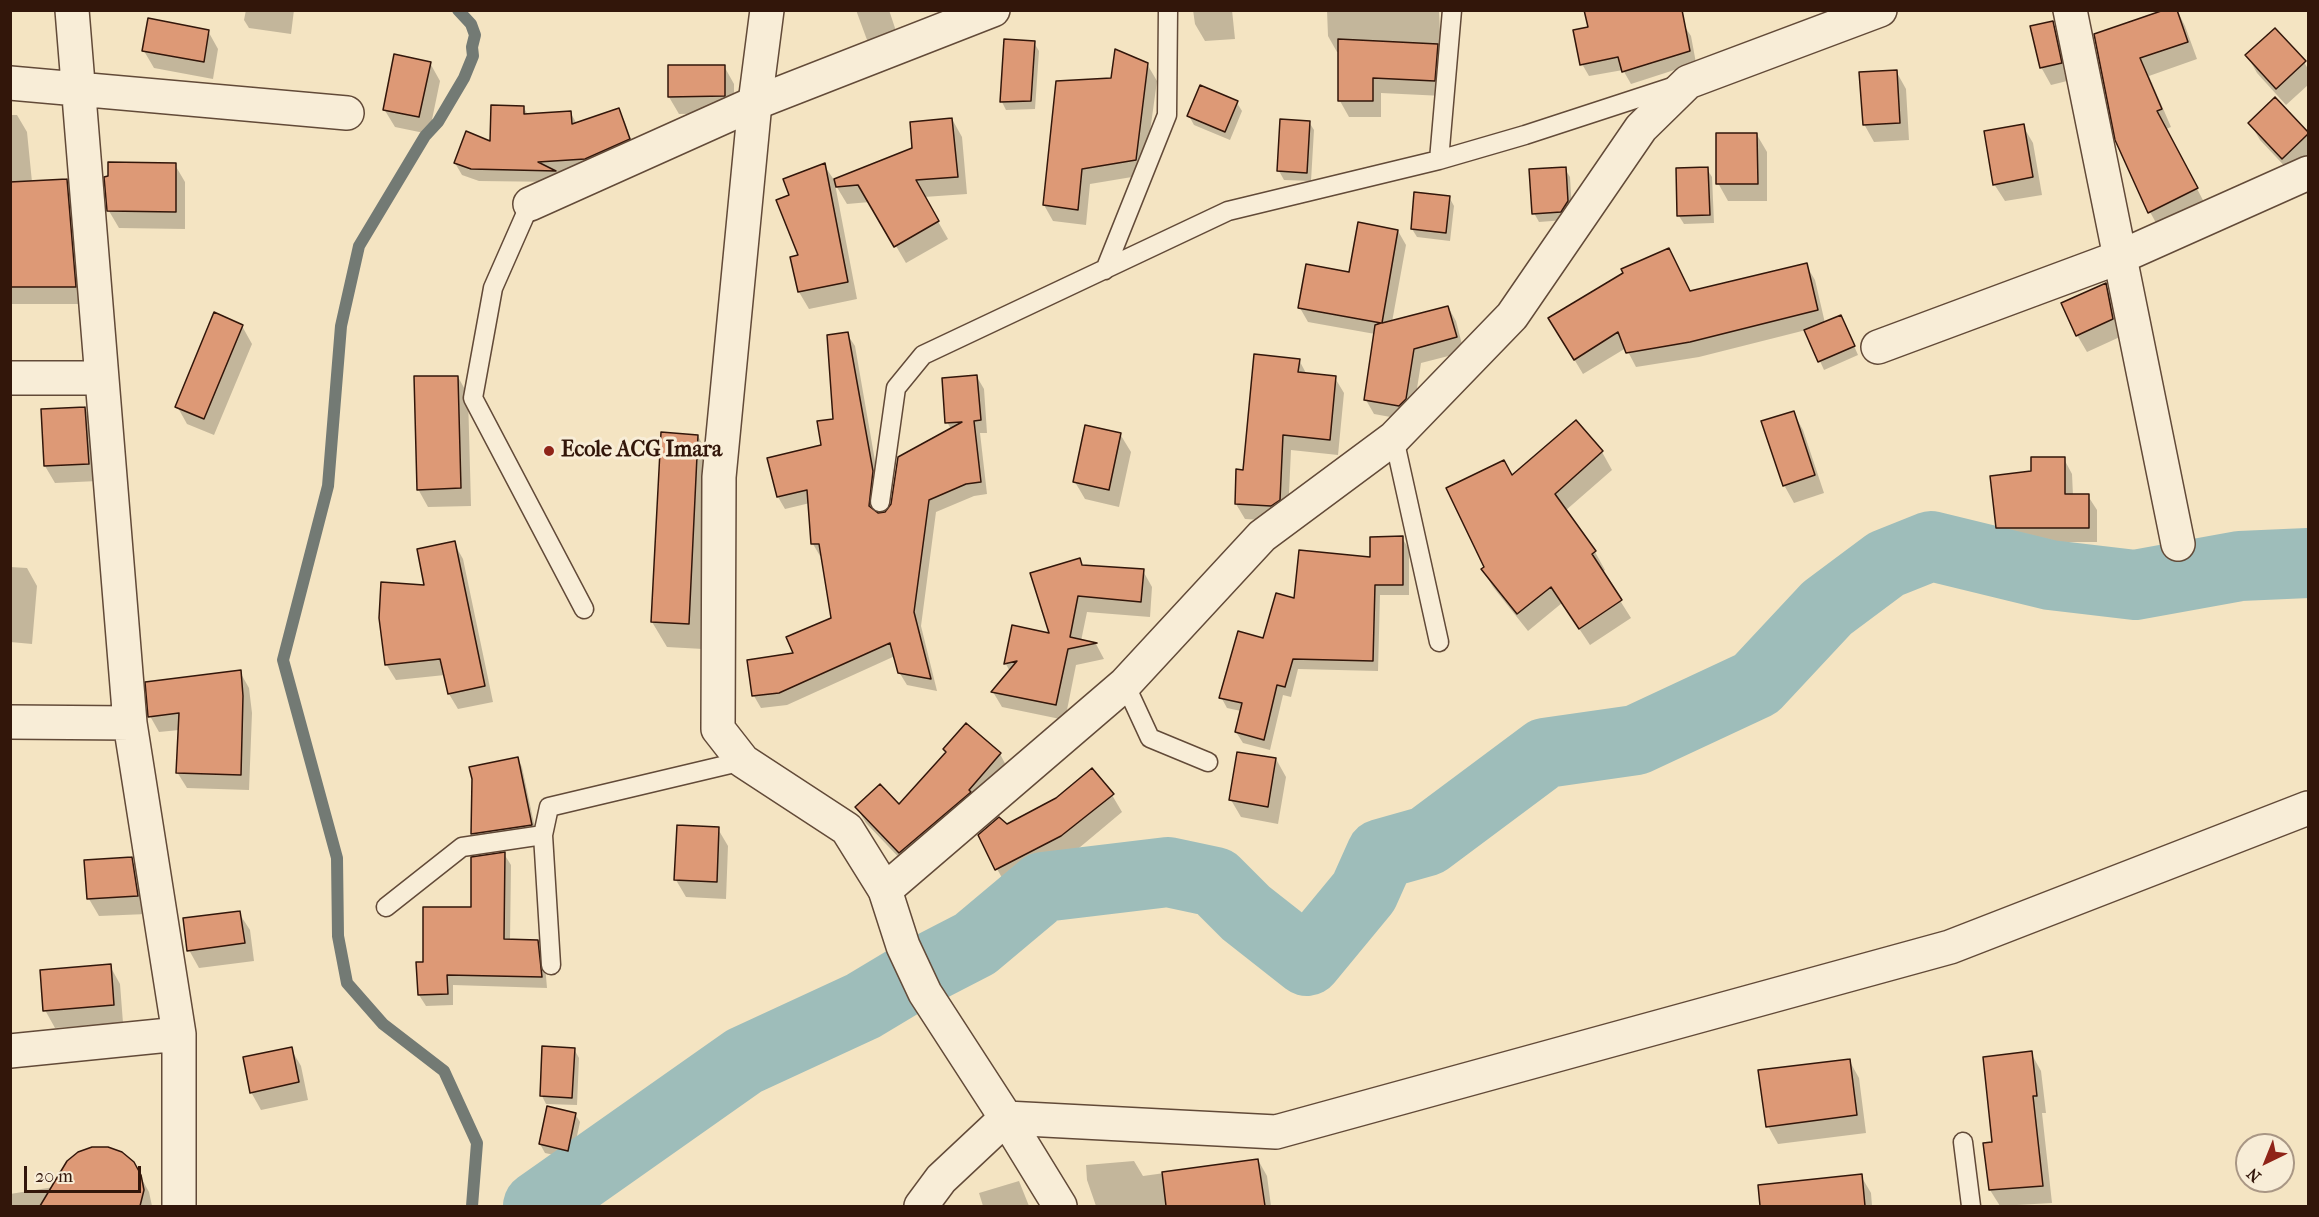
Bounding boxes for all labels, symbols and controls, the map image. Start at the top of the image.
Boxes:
place label: Ecole ACG Imara [561,438,722,464]
marker: Ecole ACG Imara [542,444,556,458]
north arrow [2235,1133,2295,1193]
scale bar [27,1154,144,1192]
text: N [2243,1164,2265,1186]
text: 20 m [35,1166,73,1187]

